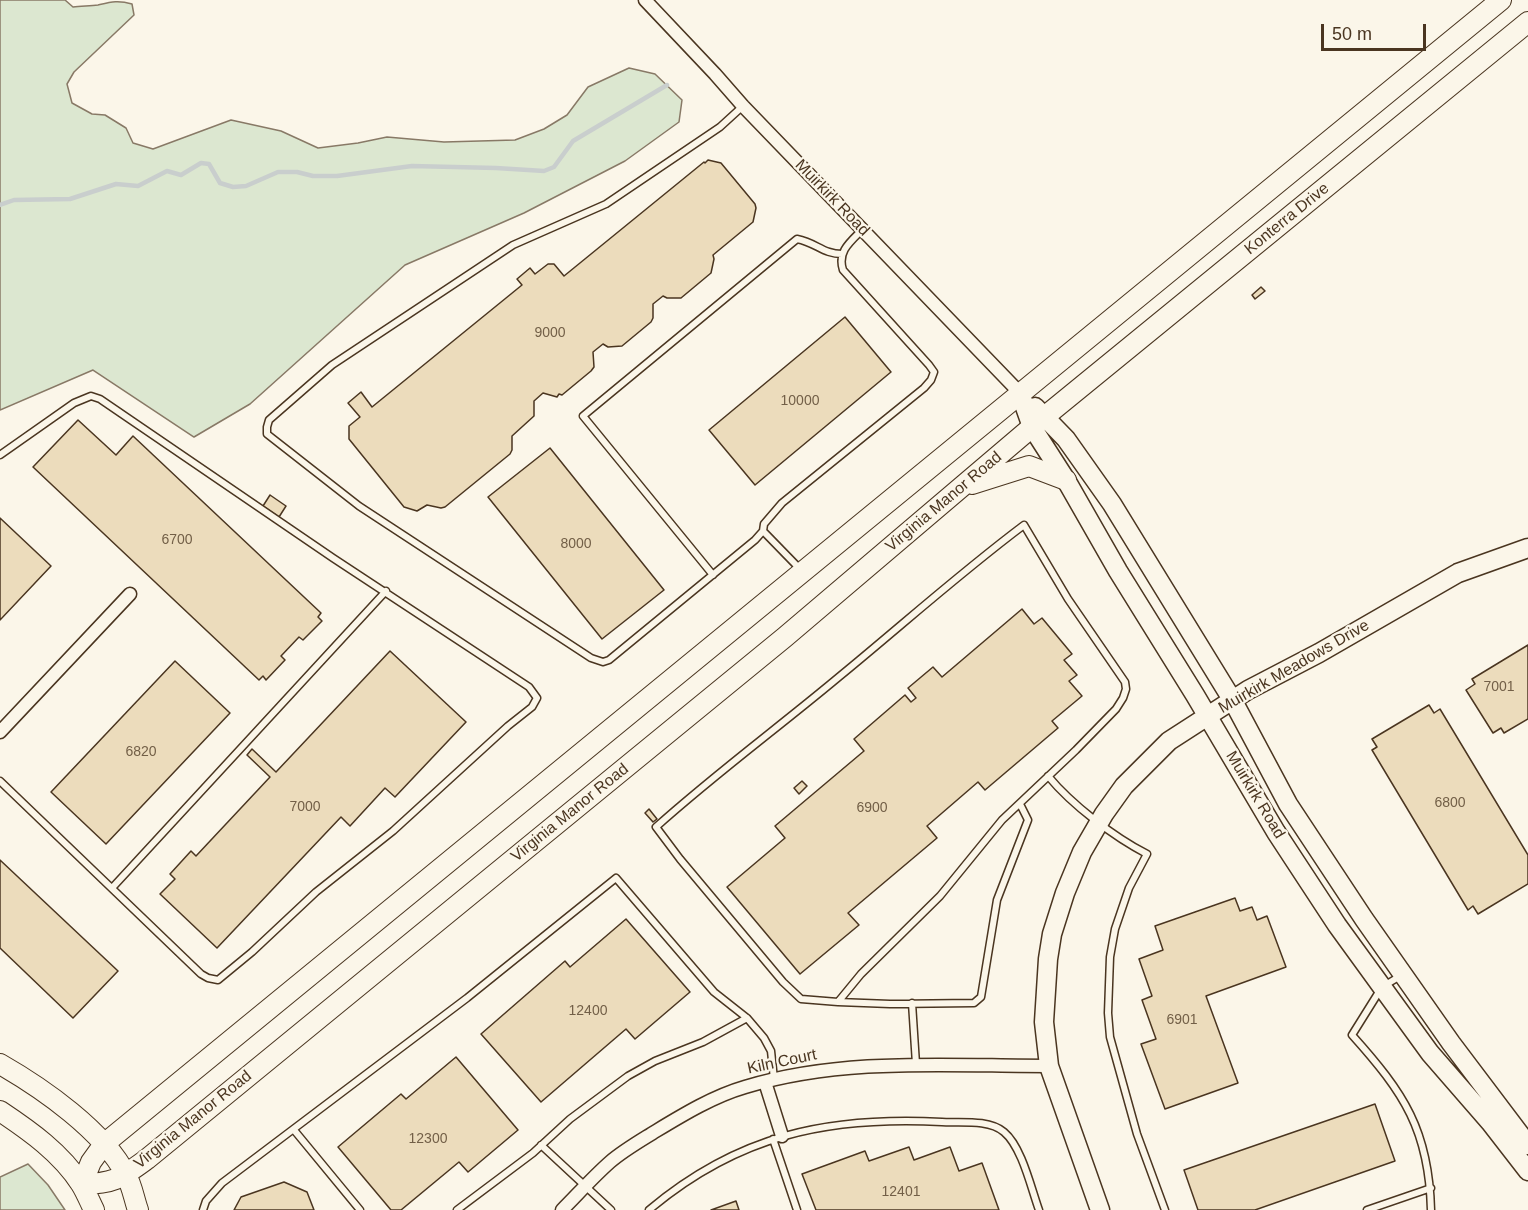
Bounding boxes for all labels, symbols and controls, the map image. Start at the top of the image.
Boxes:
scale bar [1324,12,1429,50]
text: 50 m [1332,24,1372,44]
street label: Muirkirk Road [791,156,873,240]
street label: Konterra Drive [1241,179,1333,259]
house number: 9000 [534,325,566,341]
house number: 10000 [781,393,819,409]
street label: Virginia Manor Road [882,448,1006,556]
house number: 6700 [161,532,193,548]
house number: 8000 [560,536,592,552]
street label: Muirkirk Meadows Drive [1215,616,1373,718]
house number: 7001 [1483,679,1515,695]
house number: 6820 [125,744,157,760]
street label: Muirkirk Road [1221,748,1289,842]
street label: Virginia Manor Road [507,760,633,866]
house number: 6800 [1434,795,1466,811]
house number: 7000 [289,799,321,815]
house number: 6900 [856,800,888,816]
house number: 12400 [569,1003,607,1019]
house number: 6901 [1166,1012,1198,1028]
street label: Kiln Court [746,1045,818,1079]
street label: Virginia Manor Road [130,1067,256,1173]
house number: 12300 [409,1131,447,1147]
house number: 12401 [882,1184,920,1200]

